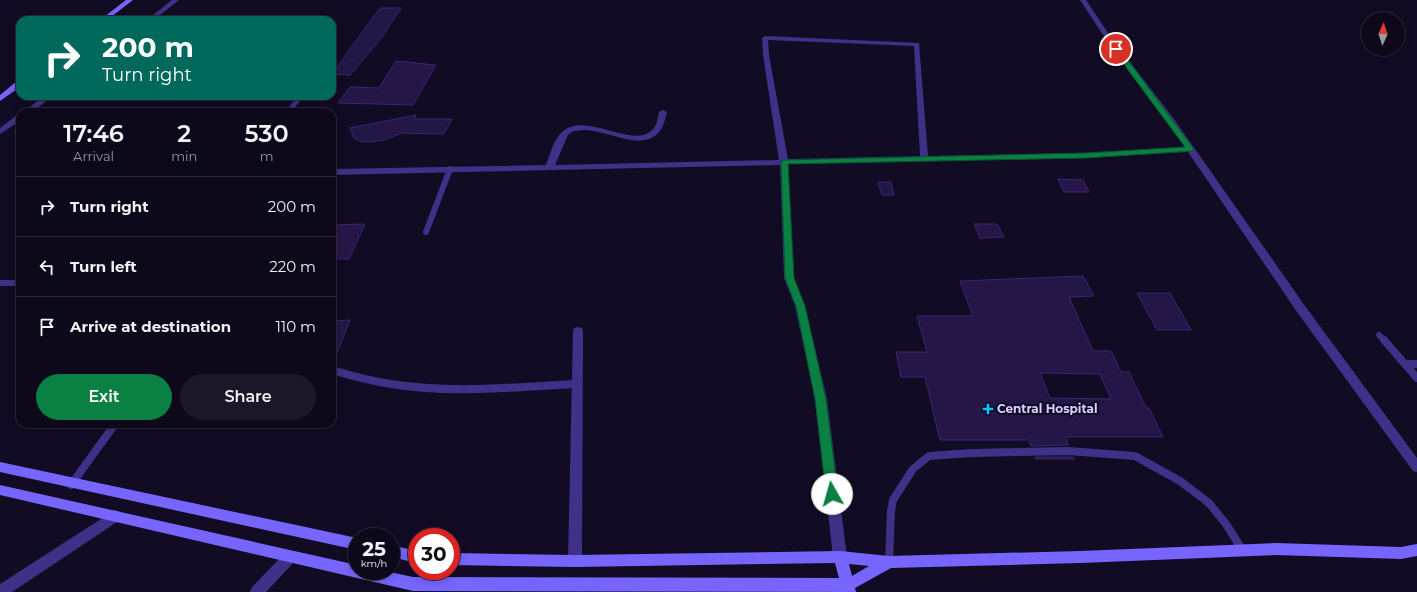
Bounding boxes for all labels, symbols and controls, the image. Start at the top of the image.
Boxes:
north arrow [1361,12,1405,56]
map controls [1361,12,1405,56]
text: 200 m [102,30,194,64]
icon: right [36,32,88,84]
pin [1099,32,1133,66]
icon: arrive [1105,38,1127,60]
text: Turn right [102,64,192,86]
text: 17:46 [63,119,124,148]
text: 2 [177,119,191,148]
text: 530 [245,119,289,148]
text: Arrival [73,148,114,164]
text: min [171,148,197,164]
text: m [260,148,273,164]
icon: right [36,196,58,218]
text: Turn right [70,197,149,216]
text: 200 m [268,197,316,216]
icon: left [36,256,58,278]
text: Turn left [70,257,137,276]
text: 220 m [269,257,316,276]
icon: arrive [36,316,58,338]
text: Arrive at destination [70,317,231,336]
text: 110 m [275,317,316,336]
button: Exit [36,374,172,420]
button: Share [180,374,316,420]
place label: Central Hospital [997,401,1098,416]
marker: Central Hospital [982,403,994,415]
position arrow [811,473,853,515]
speed limit sign: 30 [408,528,460,580]
text: 25 [362,537,386,561]
text: km/h [361,557,387,570]

